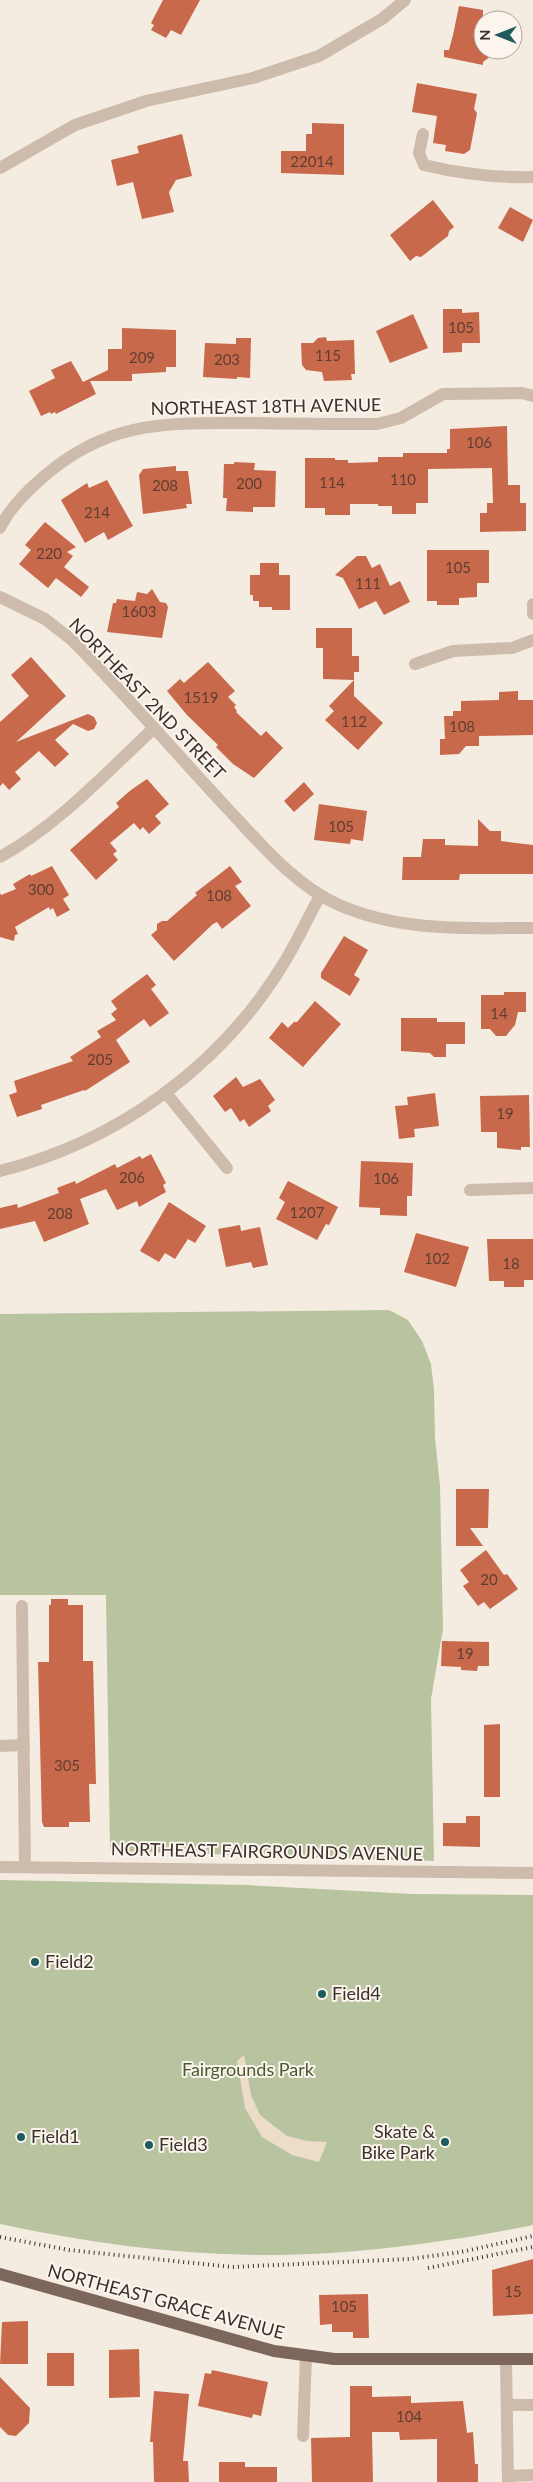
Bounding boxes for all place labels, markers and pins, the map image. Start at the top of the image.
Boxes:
place label: Field2 [45,1950,94,1972]
marker: Field2 [29,1956,41,1968]
place label: Field4 [332,1982,381,2004]
marker: Field4 [316,1988,328,2000]
place label: Skate & Bike Park [361,2120,436,2163]
place label: Field1 [31,2125,80,2147]
marker: Field1 [15,2131,27,2143]
place label: Field3 [159,2133,208,2155]
marker: Skate & Bike Park [439,2136,451,2148]
marker: Field3 [143,2139,155,2151]

